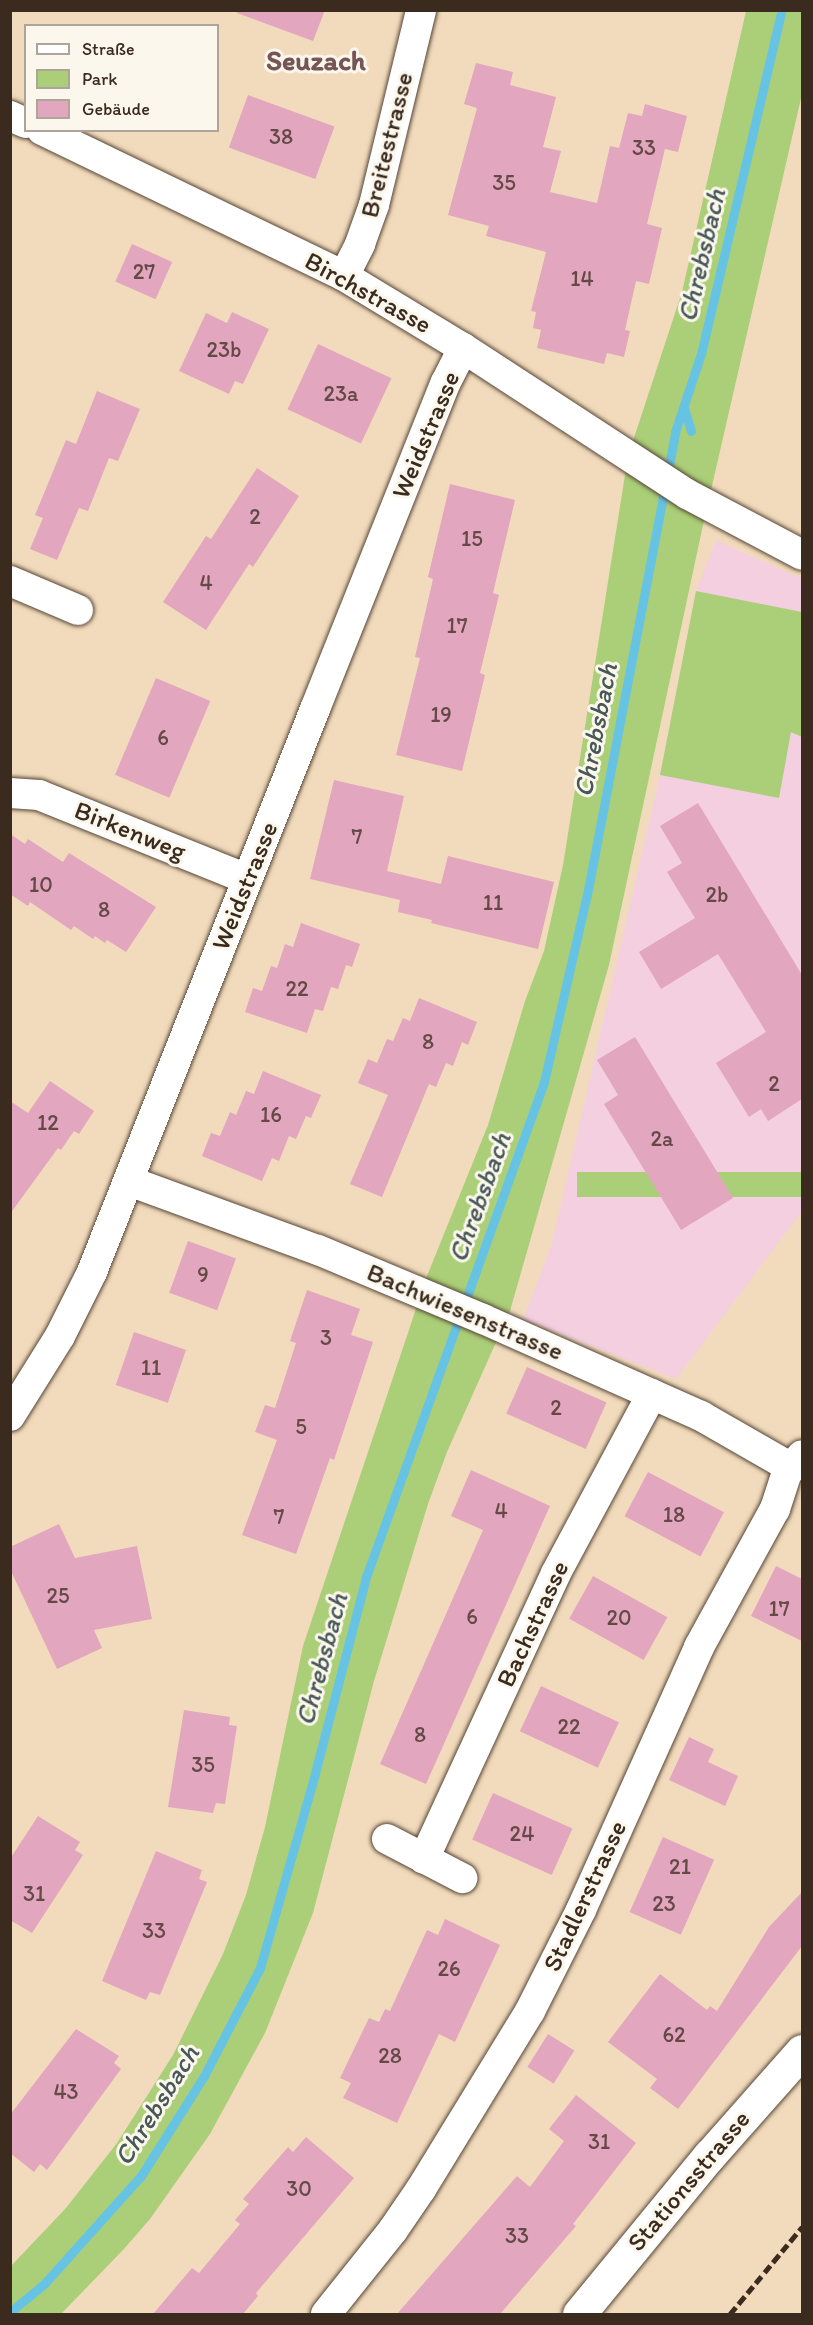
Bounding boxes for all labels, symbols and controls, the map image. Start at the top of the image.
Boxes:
legend [24,24,219,132]
text: Straße [82,38,135,60]
district label: Seuzach [266,43,366,77]
text: Park [82,68,117,90]
street label: Breitestrasse [354,69,420,221]
text: Gebäude [82,98,150,120]
house number: 38 [269,124,293,150]
house number: 33 [632,135,656,161]
house number: 35 [492,170,516,196]
water label: Chrebsbach [670,185,732,325]
street label: Birchstrasse [299,245,437,341]
house number: 27 [133,259,155,285]
house number: 14 [570,266,594,292]
house number: 23b [206,337,242,363]
street label: Weidstrasse [385,366,467,504]
house number: 23a [323,381,359,407]
house number: 2 [249,504,261,530]
house number: 15 [461,526,483,552]
house number: 4 [199,570,213,596]
house number: 17 [446,613,468,639]
water label: Chrebsbach [566,660,624,800]
house number: 19 [430,702,452,728]
house number: 6 [157,725,169,751]
street label: Birkenweg [70,795,190,867]
street label: Weidstrasse [205,817,285,955]
house number: 7 [352,824,362,850]
house number: 10 [29,872,53,898]
house number: 2b [705,882,729,908]
house number: 11 [483,890,503,916]
house number: 8 [98,897,110,923]
house number: 22 [285,976,309,1002]
house number: 8 [422,1029,434,1055]
house number: 2 [768,1071,780,1097]
house number: 16 [260,1102,282,1128]
house number: 12 [37,1110,59,1136]
house number: 2a [650,1126,674,1152]
water label: Chrebsbach [441,1128,517,1266]
street label: Bachwiesenstrasse [362,1257,568,1367]
house number: 9 [197,1262,209,1288]
house number: 3 [320,1325,332,1351]
house number: 11 [141,1355,161,1381]
house number: 2 [550,1395,562,1421]
house number: 5 [295,1414,307,1440]
house number: 4 [494,1498,508,1524]
house number: 18 [663,1502,685,1528]
house number: 7 [274,1504,284,1530]
street label: Bachstrasse [490,1556,576,1692]
house number: 25 [46,1583,70,1609]
water label: Chrebsbach [288,1589,354,1729]
house number: 17 [768,1596,790,1622]
house number: 6 [466,1604,478,1630]
house number: 20 [606,1605,632,1631]
house number: 22 [557,1714,581,1740]
house number: 8 [414,1722,426,1748]
house number: 35 [191,1752,215,1778]
street label: Stadlerstrasse [536,1816,634,1976]
house number: 24 [510,1821,534,1847]
house number: 21 [669,1854,691,1880]
house number: 31 [23,1881,45,1907]
house number: 23 [652,1891,676,1917]
house number: 33 [142,1918,166,1944]
house number: 26 [437,1956,461,1982]
house number: 62 [662,2022,686,2048]
water label: Chrebsbach [106,2039,206,2171]
house number: 28 [378,2043,402,2069]
house number: 43 [53,2079,79,2105]
street label: Stationsstrasse [621,2104,757,2258]
house number: 31 [588,2129,610,2155]
house number: 30 [286,2176,312,2202]
house number: 33 [505,2223,529,2249]

